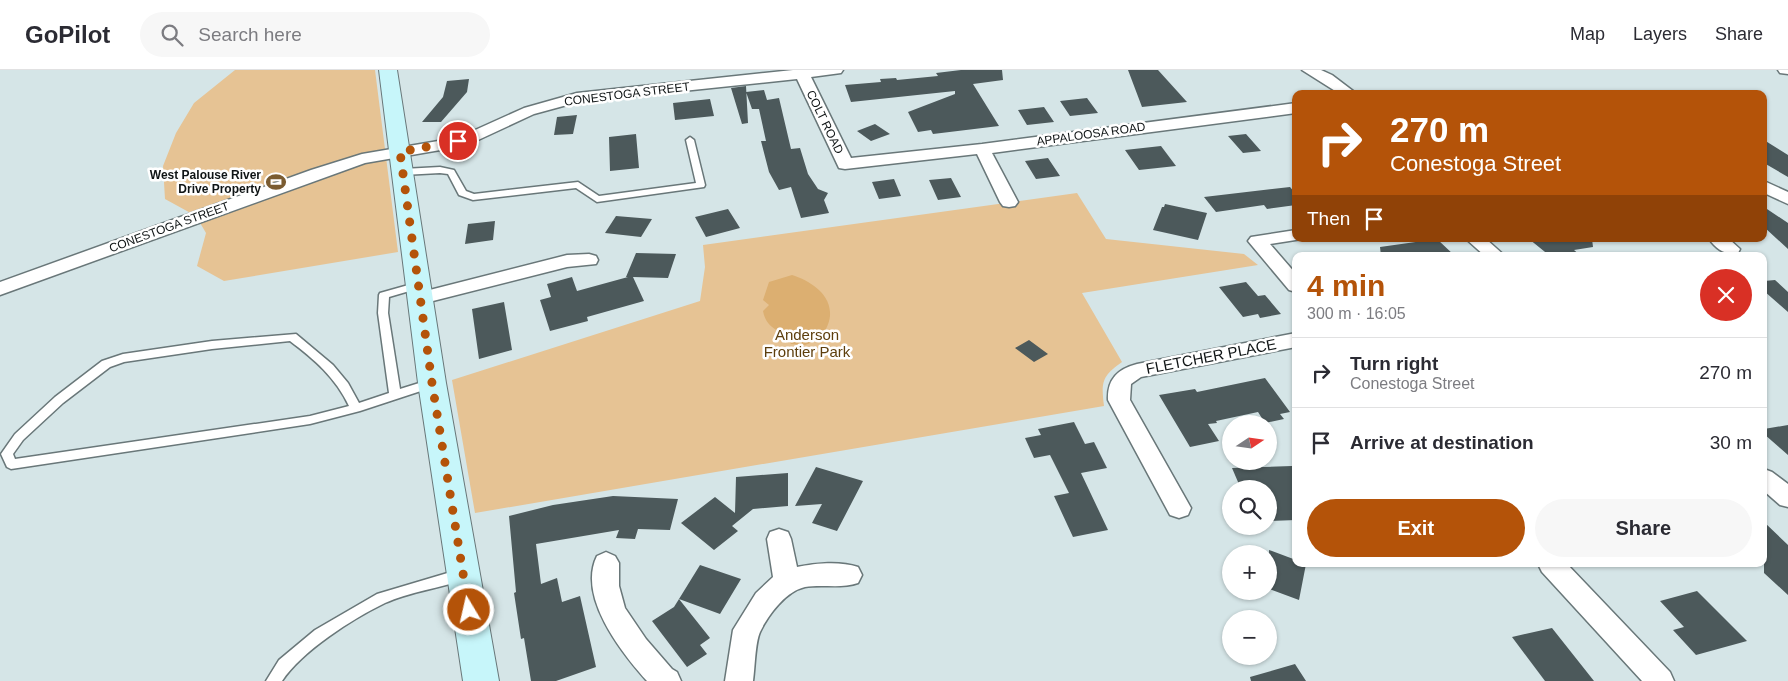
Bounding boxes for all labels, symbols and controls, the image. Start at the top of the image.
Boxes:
search box [140,12,490,57]
text: GoPilot [25,21,110,48]
icon: search [158,21,186,49]
text: Search here [198,24,302,45]
text: Map [1570,24,1605,44]
text: Layers [1633,24,1687,44]
text: Share [1715,24,1763,44]
street label: CONESTOGA STREET [563,79,691,109]
street label: COLT ROAD [804,88,847,156]
icon: right [1307,110,1372,175]
text: 270 m [1390,110,1489,149]
street label: APPALOOSA ROAD [1036,119,1147,149]
pin [437,120,479,162]
icon: arrive [444,127,472,155]
text: Conestoga Street [1390,151,1561,176]
place label: West Palouse River Drive Property [150,168,261,196]
sports icon: West Palouse River Drive Property [265,171,287,193]
street label: CONESTOGA STREET [107,199,231,255]
icon: arrive [1360,205,1388,233]
text: Then [1307,208,1350,229]
text: 4 min [1307,269,1385,302]
button: close [1700,269,1752,321]
text: 300 m · 16:05 [1307,305,1406,322]
park label: Anderson Frontier Park [764,326,851,360]
street label: FLETCHER PLACE [1144,335,1278,377]
text: Turn right [1350,353,1438,374]
icon: right [1307,359,1335,387]
text: 270 m [1699,362,1752,383]
text: Conestoga Street [1350,375,1475,392]
north arrow [1222,415,1278,470]
map controls [1222,415,1277,665]
icon: arrive [1307,429,1335,457]
text: Arrive at destination [1350,432,1534,453]
text: 30 m [1710,432,1752,453]
button: search [1222,480,1277,535]
button: Exit [1307,499,1525,557]
button: Share [1535,499,1752,557]
button: + [1222,545,1277,600]
position arrow [442,583,494,635]
button: − [1222,610,1277,665]

